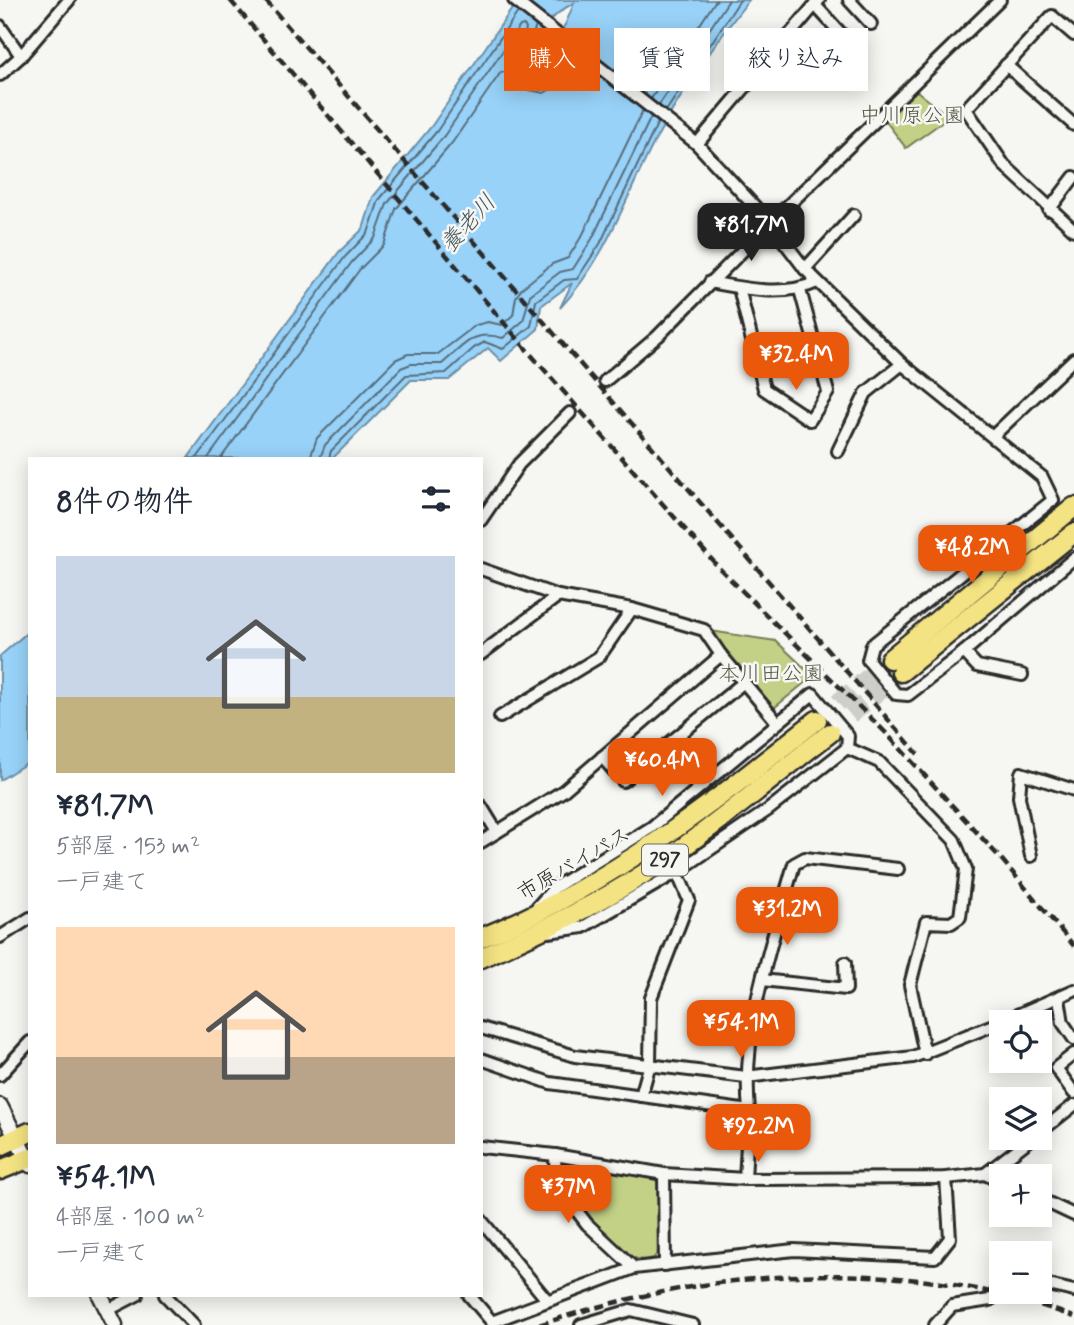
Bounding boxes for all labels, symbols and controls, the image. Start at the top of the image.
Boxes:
chip: 購入 [504,28,600,91]
chip: 賃貸 [614,28,710,91]
chip: 絞り込み [724,28,868,91]
park label: 中川原公園 [860,102,965,130]
water label: 養老川 [435,188,503,260]
pin: ¥81.7M [694,204,808,263]
text: ¥81.7M [713,211,789,241]
pin: ¥32.4M [739,332,853,392]
text: ¥32.4M [759,340,833,370]
icon: filters [417,480,455,518]
text: 8件の物件 [56,483,193,522]
pin: ¥48.2M [915,526,1029,585]
text: ¥48.2M [934,533,1010,563]
icon: home [193,601,319,727]
park label: 本川田公園 [719,660,824,688]
pin: ¥60.4M [605,738,719,798]
text: ¥60.4M [624,746,700,776]
text: ¥81.7M [56,787,154,826]
street label: 市原バイパス [513,820,635,908]
text: 5部屋 · 153 m² [56,832,200,862]
road number: 297 [642,845,688,876]
text: 一戸建て [56,868,148,898]
pin: ¥31.2M [730,888,844,947]
text: ¥31.2M [752,895,822,925]
icon: home [193,972,319,1098]
pin: ¥54.1M [684,1000,798,1060]
text: ¥54.1M [703,1008,779,1038]
map controls [989,1010,1052,1304]
button: locate [989,1010,1052,1073]
button: layers [989,1087,1052,1150]
pin: ¥92.2M [701,1104,815,1164]
text: ¥92.2M [722,1112,794,1142]
text: ¥54.1M [56,1158,155,1197]
button: + [989,1164,1052,1227]
pin: ¥37M [527,1166,609,1225]
text: ¥37M [540,1173,596,1203]
text: 4部屋 · 100 m² [56,1203,205,1233]
text: 一戸建て [56,1239,148,1269]
button: − [989,1241,1052,1304]

